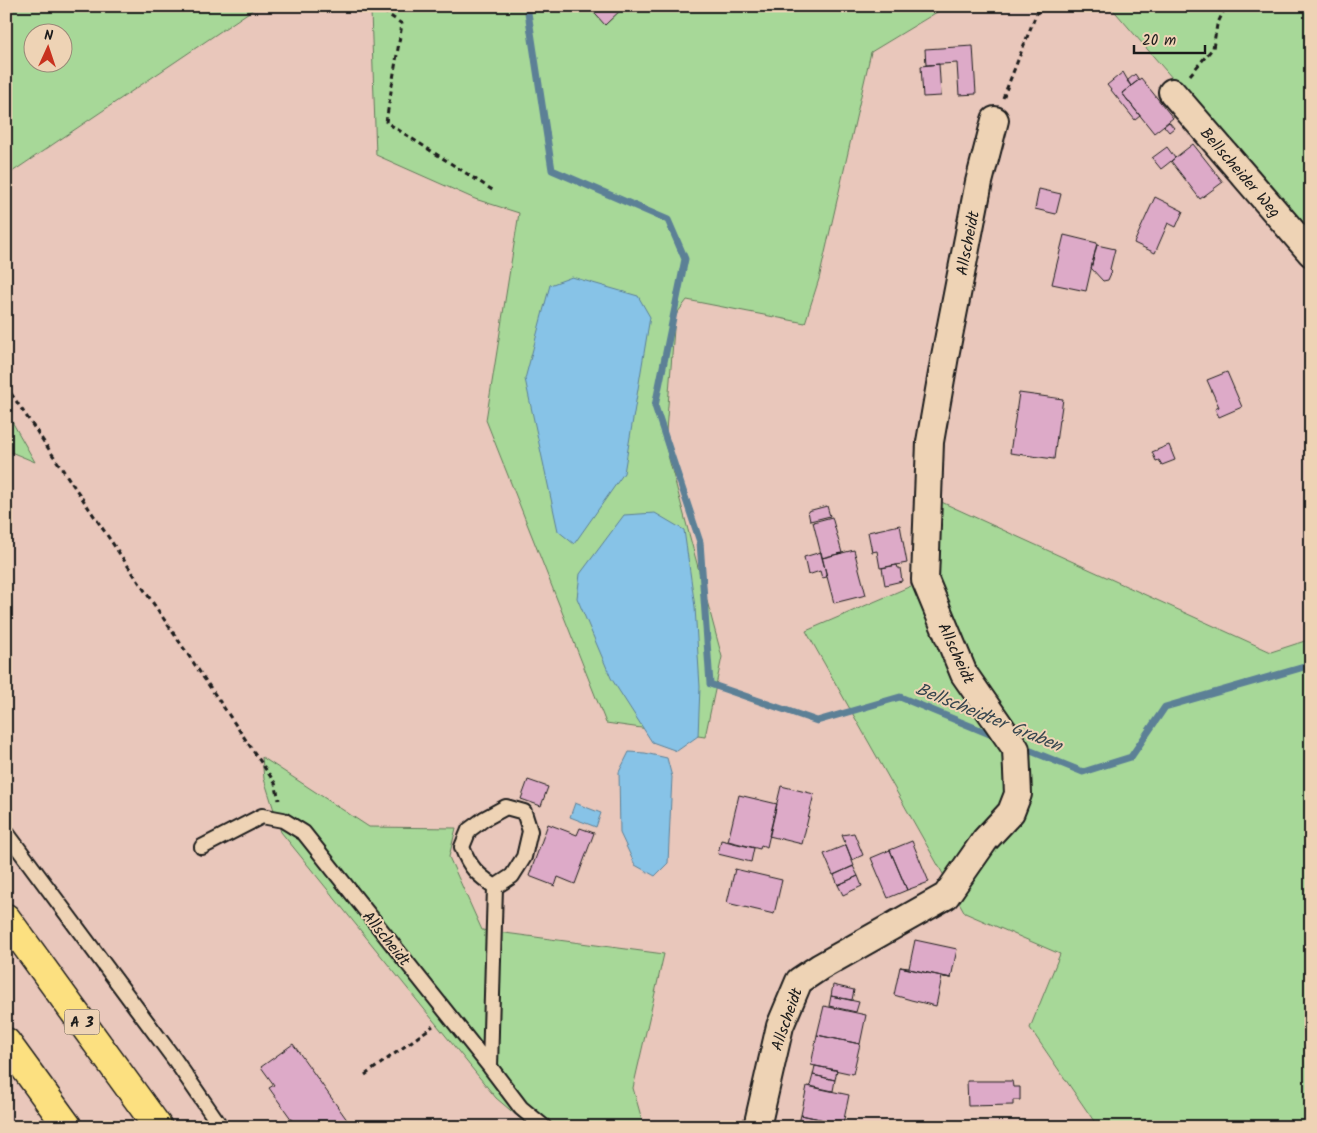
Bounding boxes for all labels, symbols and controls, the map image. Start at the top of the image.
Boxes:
north arrow [22,22,72,72]
scale bar [1134,22,1206,54]
text: N [44,25,54,47]
text: 20 m [1142,29,1176,53]
street label: Bellscheider Weg [1193,122,1286,224]
street label: Allscheidt [950,208,987,278]
street label: Allscheidt [931,619,981,689]
water label: Bellscheidter Graben [911,676,1067,762]
street label: Allscheidt [356,906,417,973]
street label: Allscheidt [765,984,810,1054]
road number: A 3 [64,1010,100,1034]

